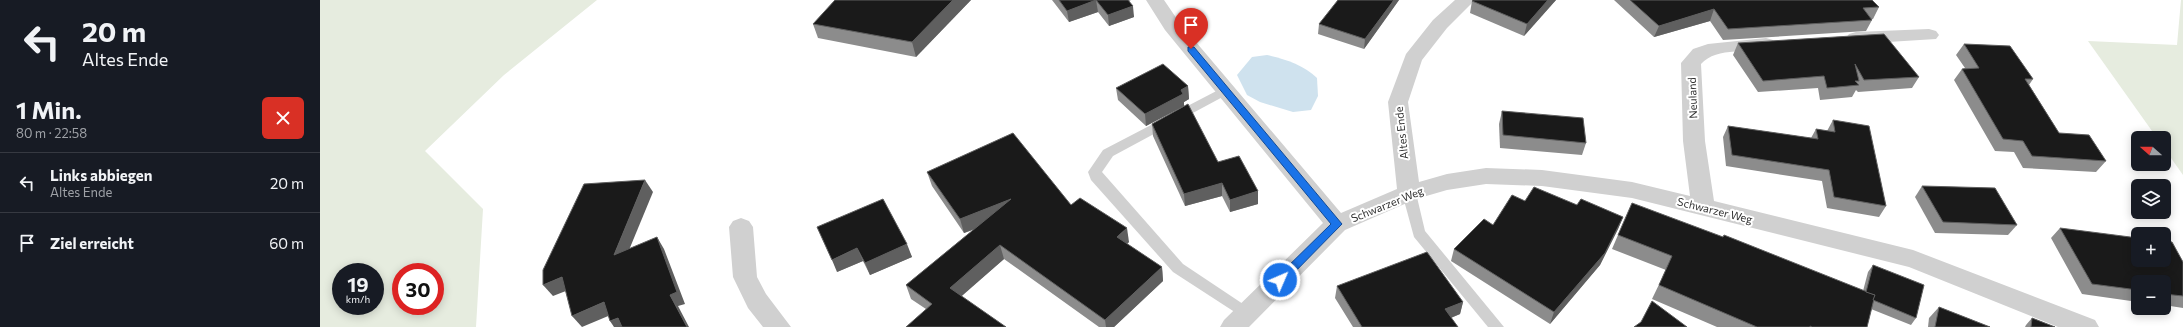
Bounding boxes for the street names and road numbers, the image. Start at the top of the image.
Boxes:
street label: Neuland [1685,77,1699,119]
street label: Altes Ende [1392,106,1410,160]
street label: Schwarzer Weg [1349,184,1425,224]
street label: Schwarzer Weg [1676,194,1754,226]

